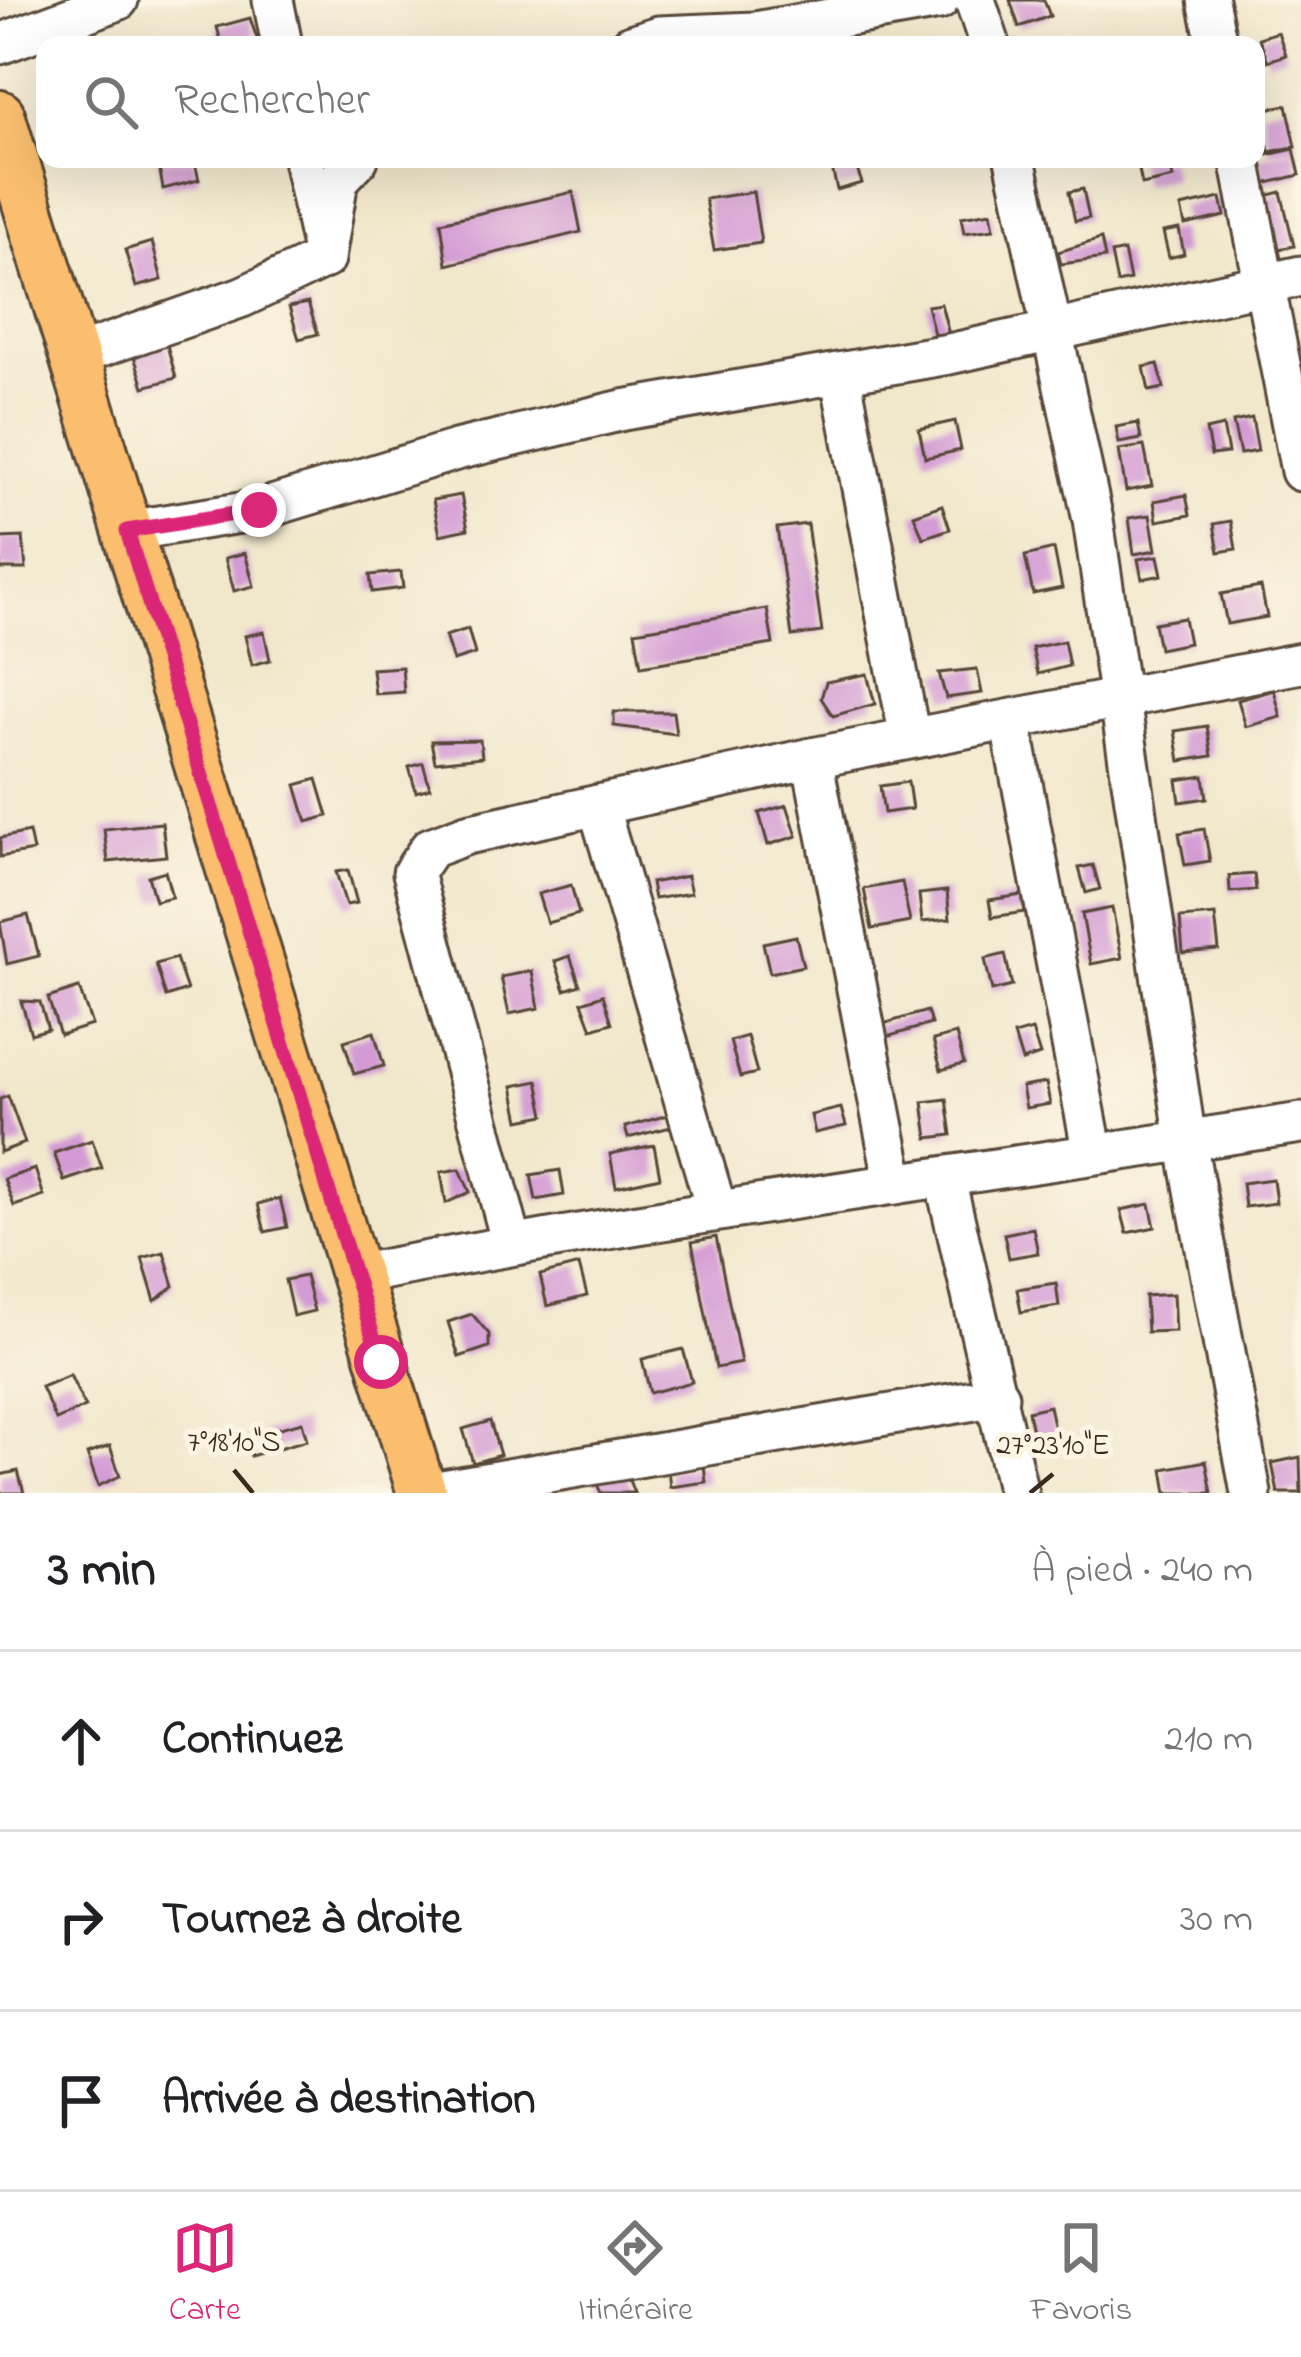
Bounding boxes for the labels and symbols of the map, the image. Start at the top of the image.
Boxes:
route end [232,483,286,537]
route start [354,1335,408,1389]
text: 7°18'10"S [187,1422,281,1466]
text: 27°23'10"E [996,1425,1110,1469]

